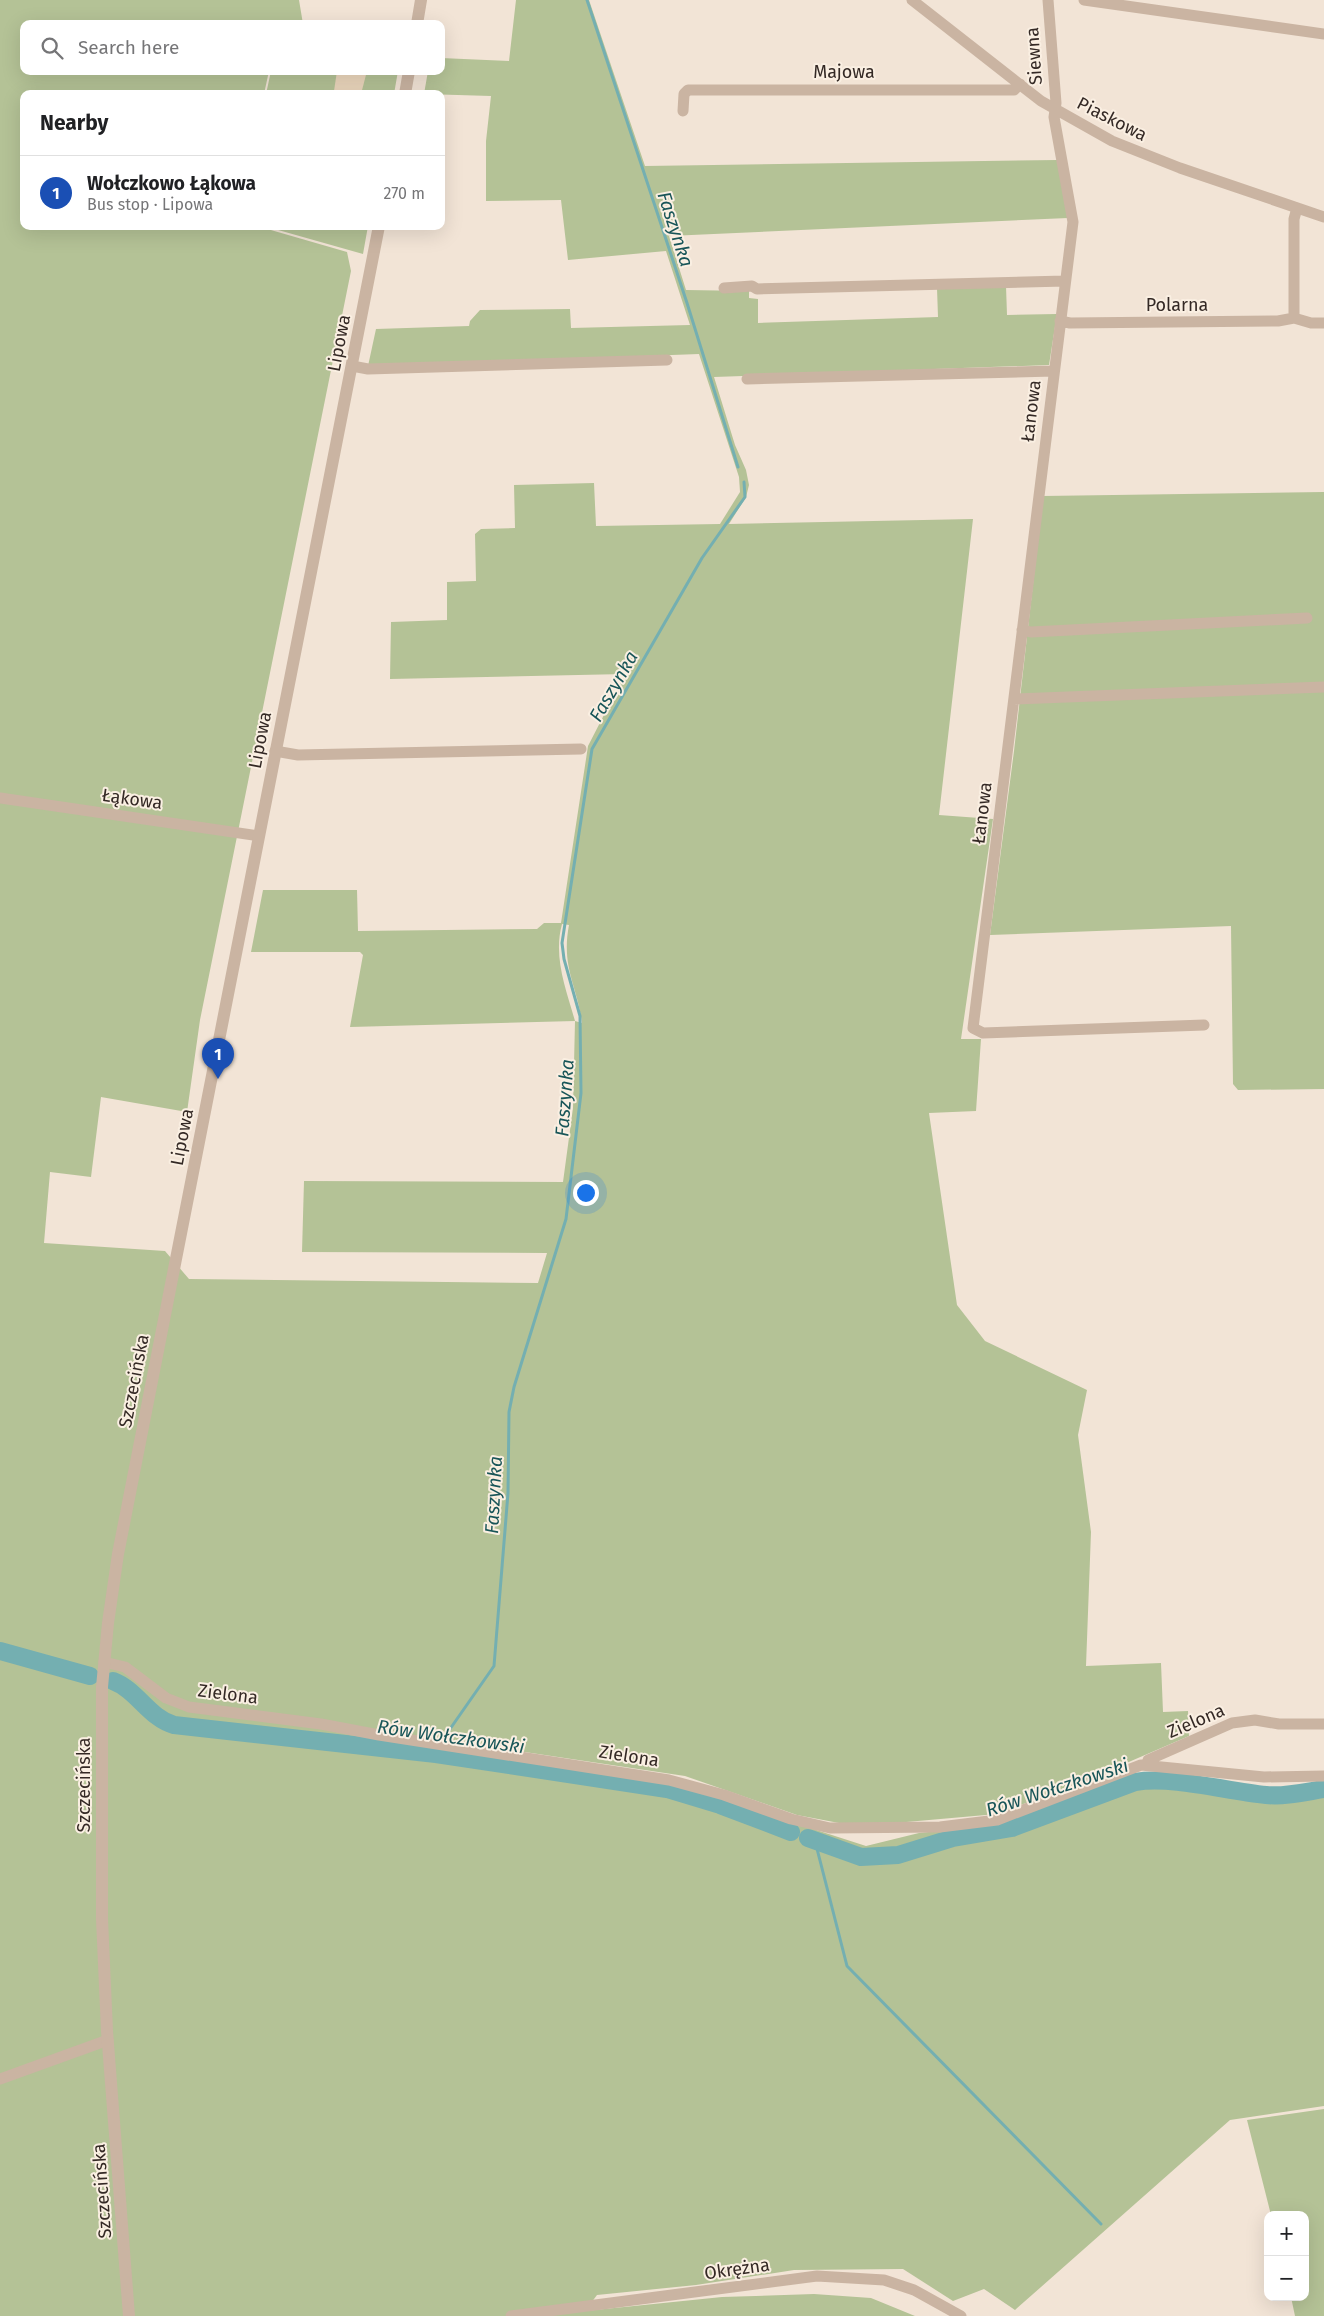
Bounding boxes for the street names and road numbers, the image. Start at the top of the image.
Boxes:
street label: Siewna [1021,26,1047,86]
street label: Majowa [813,61,875,83]
street label: Piaskowa [1073,92,1151,146]
street label: Polarna [1146,294,1208,316]
street label: Lipowa [323,313,355,373]
street label: Łanowa [1016,379,1046,443]
street label: Lipowa [244,710,276,770]
street label: Łanowa [967,781,997,845]
street label: Łąkowa [100,784,164,814]
street label: Lipowa [166,1107,198,1167]
street label: Szczecińska [114,1332,154,1430]
street label: Zielona [197,1679,259,1709]
street label: Zielona [1164,1699,1228,1743]
street label: Szczecińska [73,1738,95,1832]
street label: Zielona [597,1740,661,1772]
street label: Szczecińska [88,2143,116,2239]
street label: Okrężna [703,2254,771,2284]

